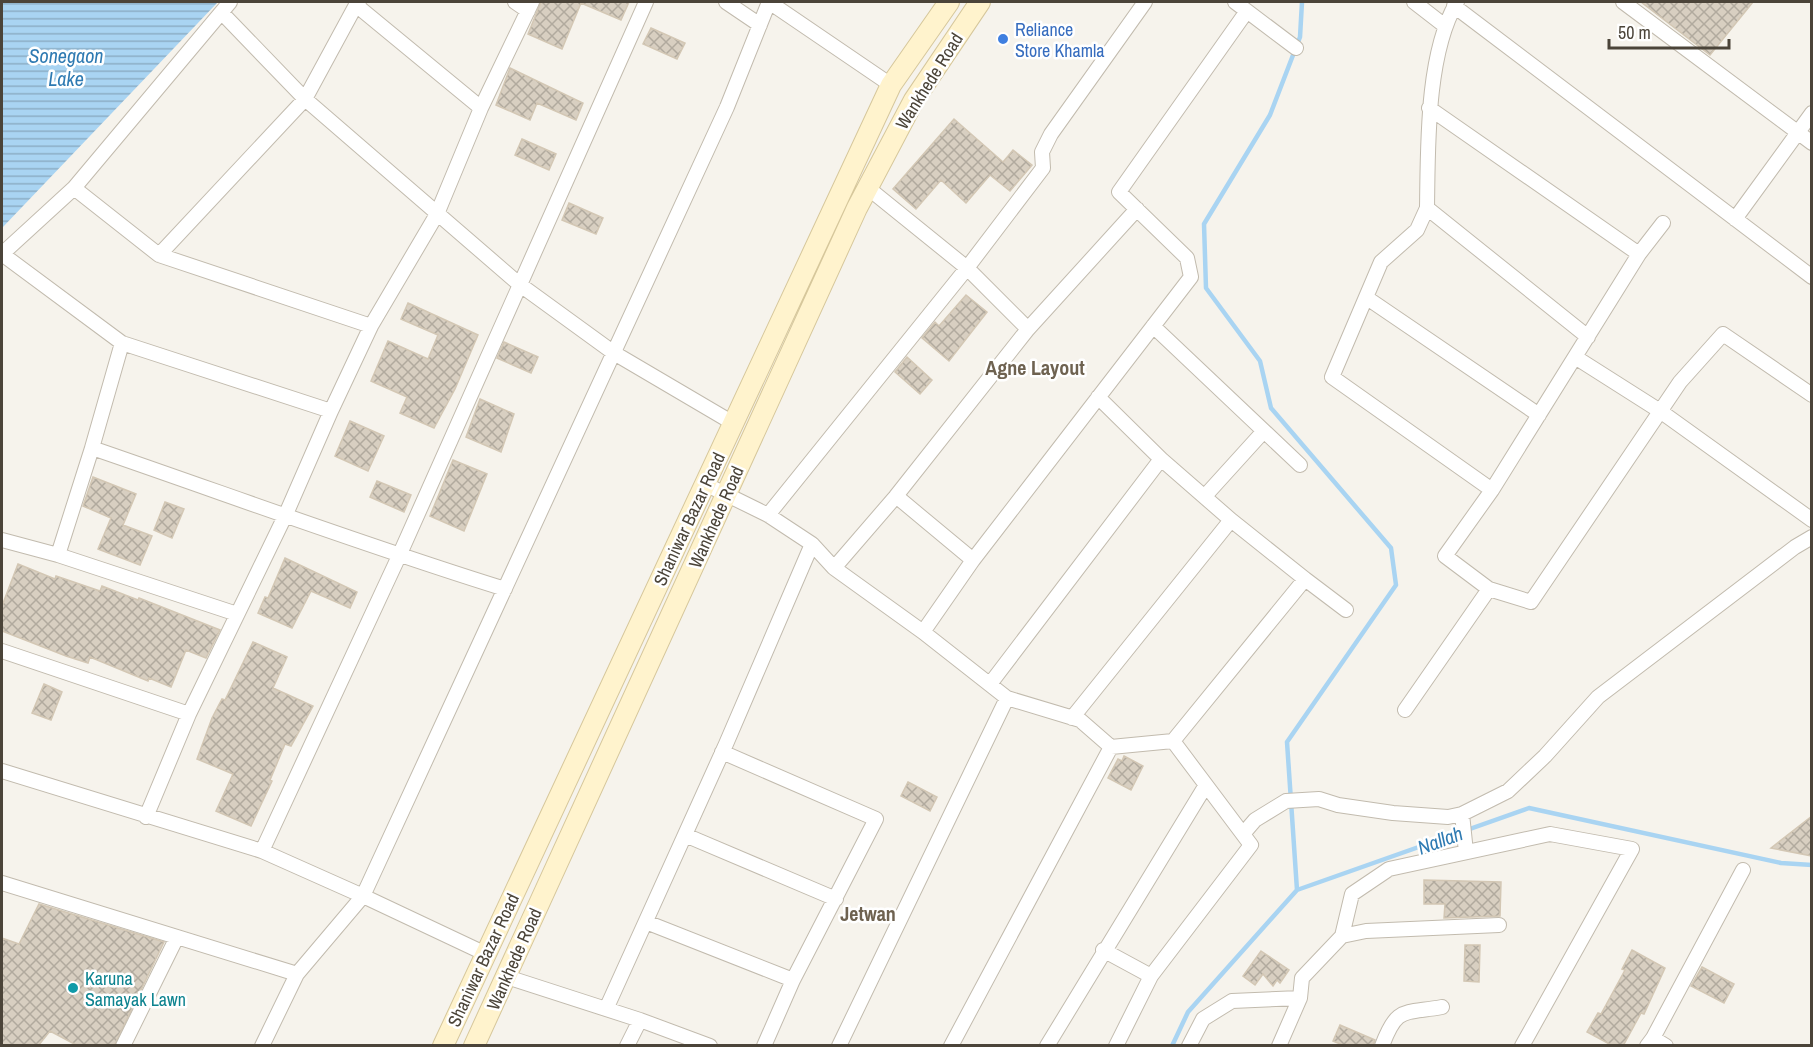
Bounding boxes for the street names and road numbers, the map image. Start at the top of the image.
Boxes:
street label: Wankhede Road [889,28,969,134]
street label: Shaniwar Bazar Road [647,448,731,590]
street label: Wankhede Road [682,462,750,572]
street label: Shaniwar Bazar Road [441,889,525,1031]
street label: Wankhede Road [480,904,548,1014]

